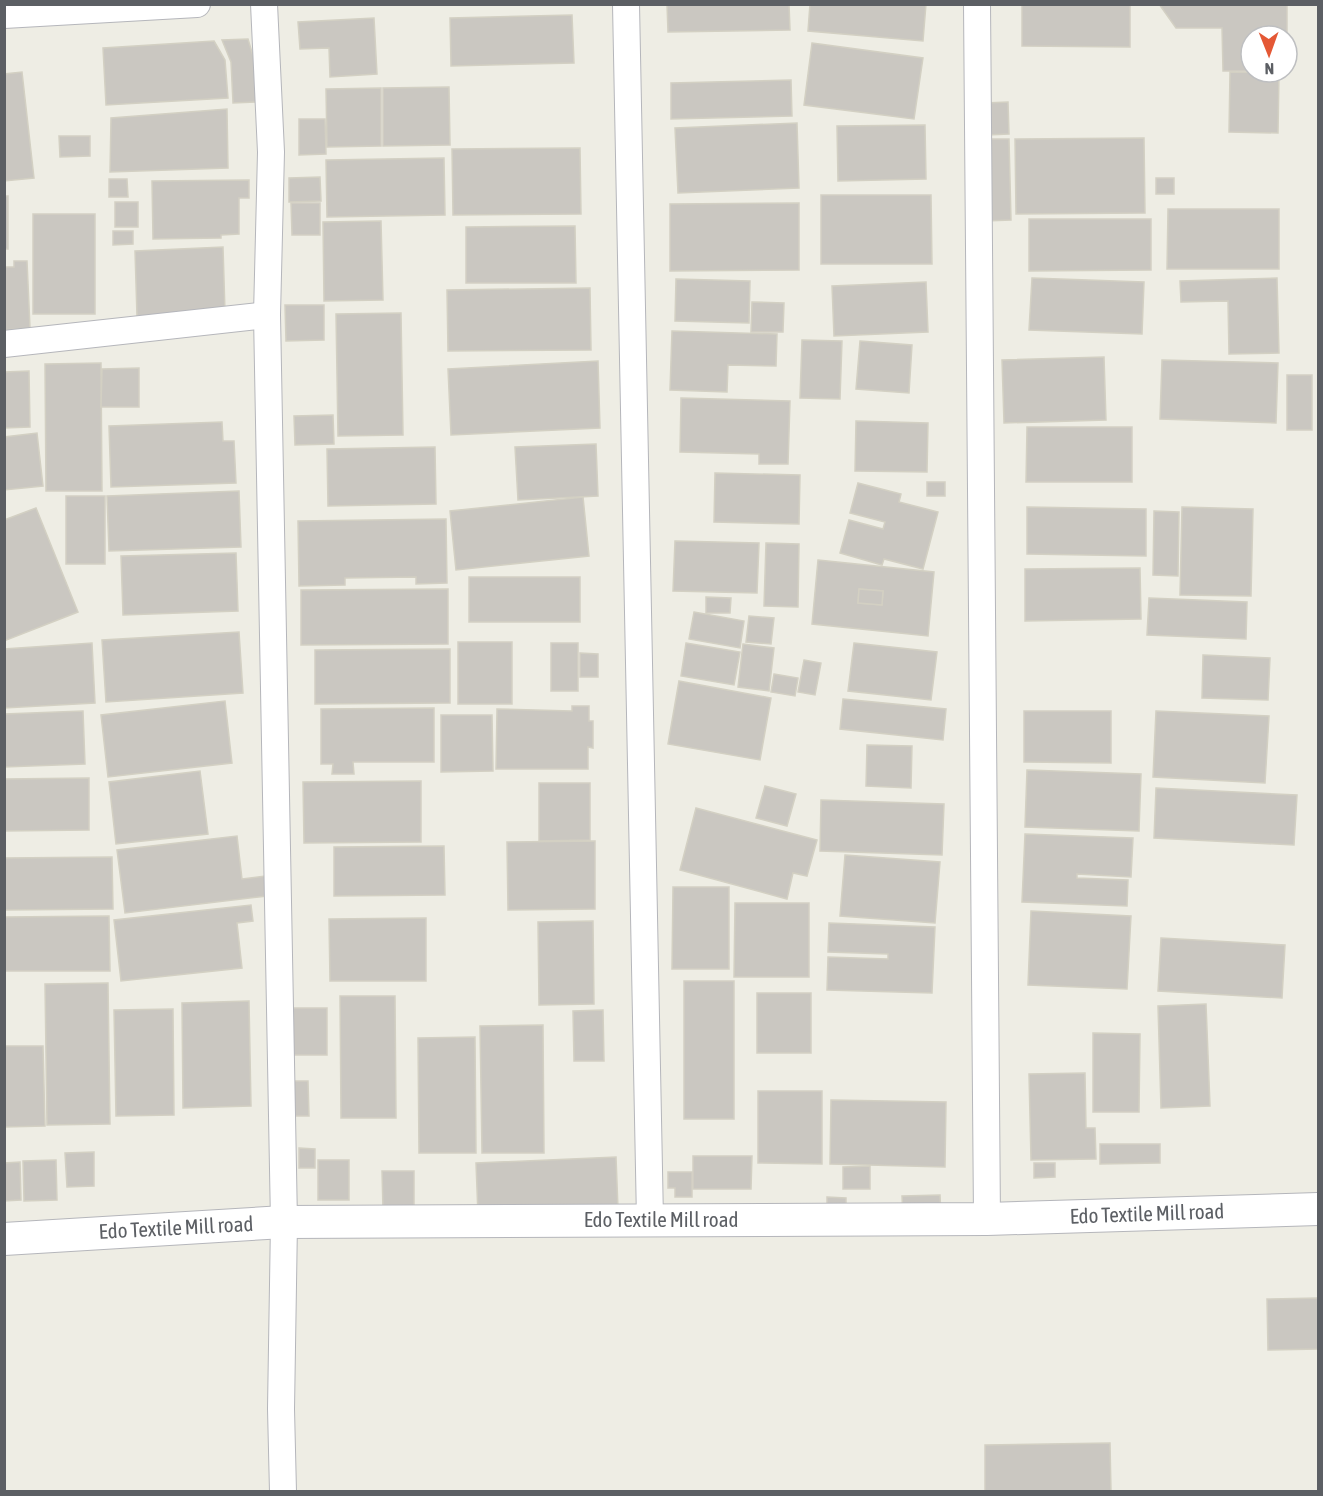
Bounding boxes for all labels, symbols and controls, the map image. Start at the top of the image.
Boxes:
north arrow [1239,24,1299,84]
text: N [1264,60,1274,78]
street label: Edo Textile Mill road [1069,1198,1225,1228]
street label: Edo Textile Mill road [584,1207,738,1231]
street label: Edo Textile Mill road [98,1211,254,1243]

